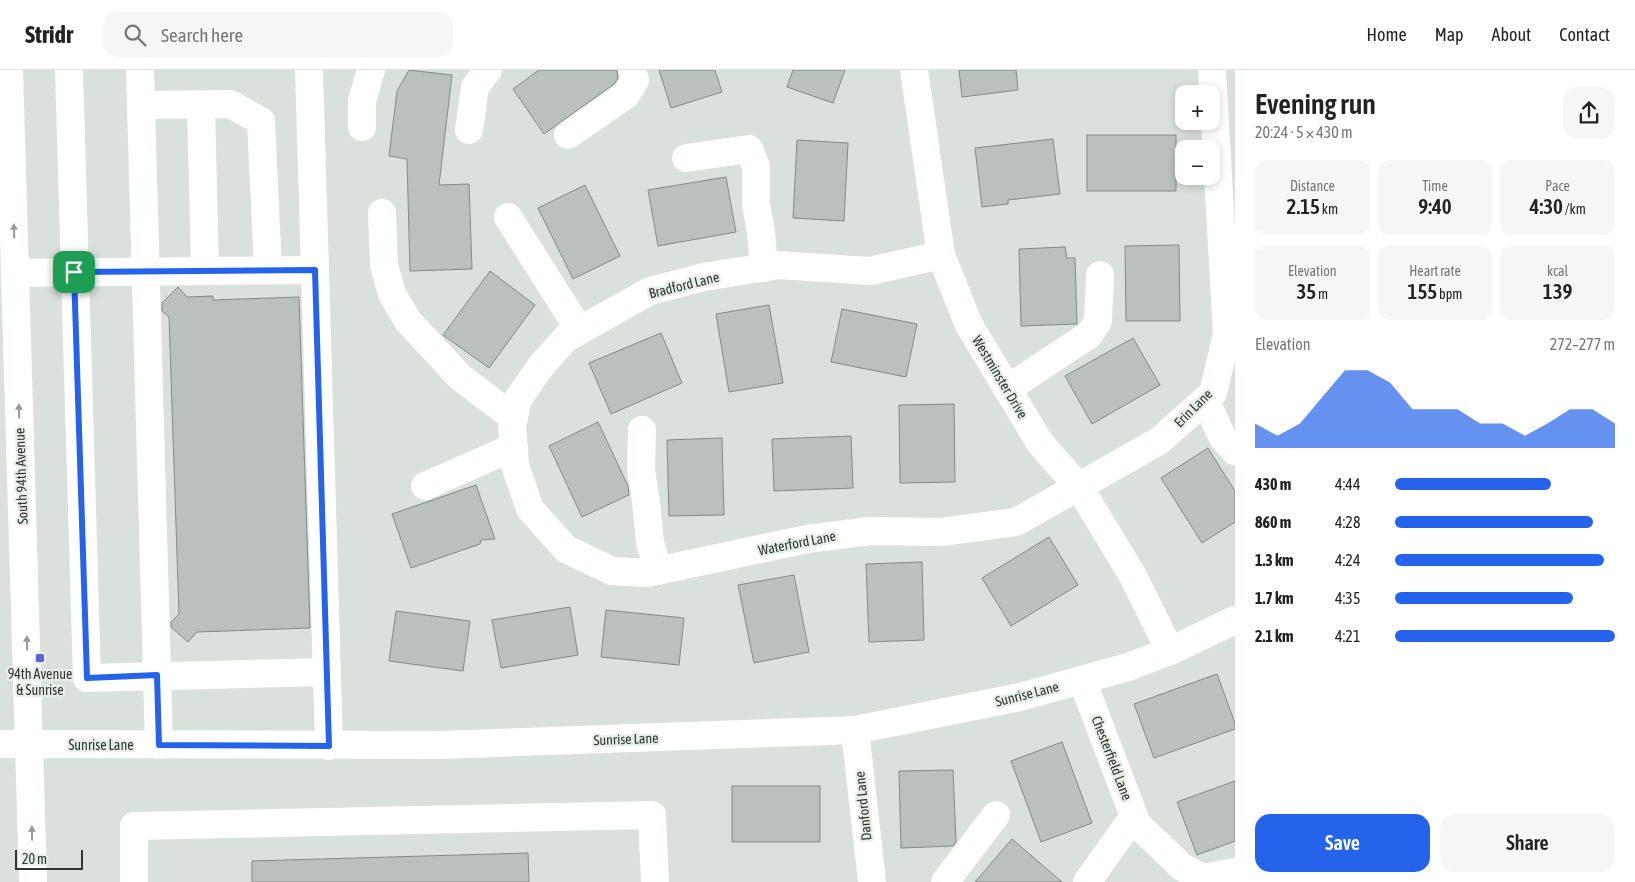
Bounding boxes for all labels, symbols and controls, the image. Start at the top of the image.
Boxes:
search box [103,12,453,57]
text: Stridr [25,21,73,48]
icon: search [121,21,149,49]
text: Search here [161,24,243,46]
text: Home [1367,24,1407,45]
text: Map [1435,24,1464,45]
text: About [1492,24,1531,45]
text: Contact [1559,24,1610,45]
map controls [1175,85,1220,185]
button: + [1175,85,1220,130]
button: share [1563,87,1615,139]
text: Evening run [1255,88,1376,120]
text: 20:24 · 5 × 430 m [1255,123,1353,141]
button: − [1175,140,1220,185]
text: Distance [1290,178,1335,194]
text: Time [1422,178,1448,194]
text: Pace [1545,178,1570,194]
text: 2.15 [1287,194,1320,218]
text: 9:40 [1418,194,1452,218]
text: 4:30 [1530,194,1563,218]
text: km [1320,201,1338,217]
text: /km [1563,201,1586,217]
one-way arrow [9,223,17,239]
pin [53,251,95,293]
icon: arrive [60,258,88,286]
text: Elevation [1288,263,1337,279]
text: Heart rate [1409,263,1461,279]
text: kcal [1547,263,1568,279]
street label: Bradford Lane [647,269,721,301]
text: 35 [1296,279,1316,303]
text: 155 [1408,279,1437,303]
text: 139 [1543,279,1572,303]
text: m [1316,286,1328,302]
text: bpm [1437,286,1462,302]
street label: Westminster Drive [969,333,1031,421]
text: Elevation [1255,335,1310,353]
text: 272–277 m [1550,335,1615,353]
street label: Erin Lane [1171,386,1215,430]
one-way arrow [15,403,23,419]
street label: South 94th Avenue [11,427,31,525]
text: 430 m [1255,475,1291,493]
text: 4:44 [1335,475,1360,493]
text: 860 m [1255,513,1291,531]
text: 4:28 [1335,513,1360,531]
street label: Waterford Lane [757,528,837,558]
text: 1.3 km [1255,551,1294,569]
text: 4:24 [1335,551,1360,569]
text: 1.7 km [1255,589,1294,607]
text: 4:35 [1335,589,1360,607]
text: 2.1 km [1255,627,1294,645]
text: 4:21 [1335,627,1360,645]
one-way arrow [22,635,30,651]
marker: 94th Avenue & Sunrise [34,652,46,664]
place label: 94th Avenue & Sunrise [8,666,72,698]
street label: Sunrise Lane [993,678,1061,710]
street label: Chesterfield Lane [1089,713,1135,803]
street label: Sunrise Lane [593,730,659,748]
street label: Sunrise Lane [68,737,134,753]
street label: Danford Lane [851,771,875,841]
button: Save [1255,814,1430,872]
button: Share [1440,814,1615,872]
one-way arrow [28,825,36,841]
scale bar [15,847,82,870]
text: 20 m [22,851,47,867]

